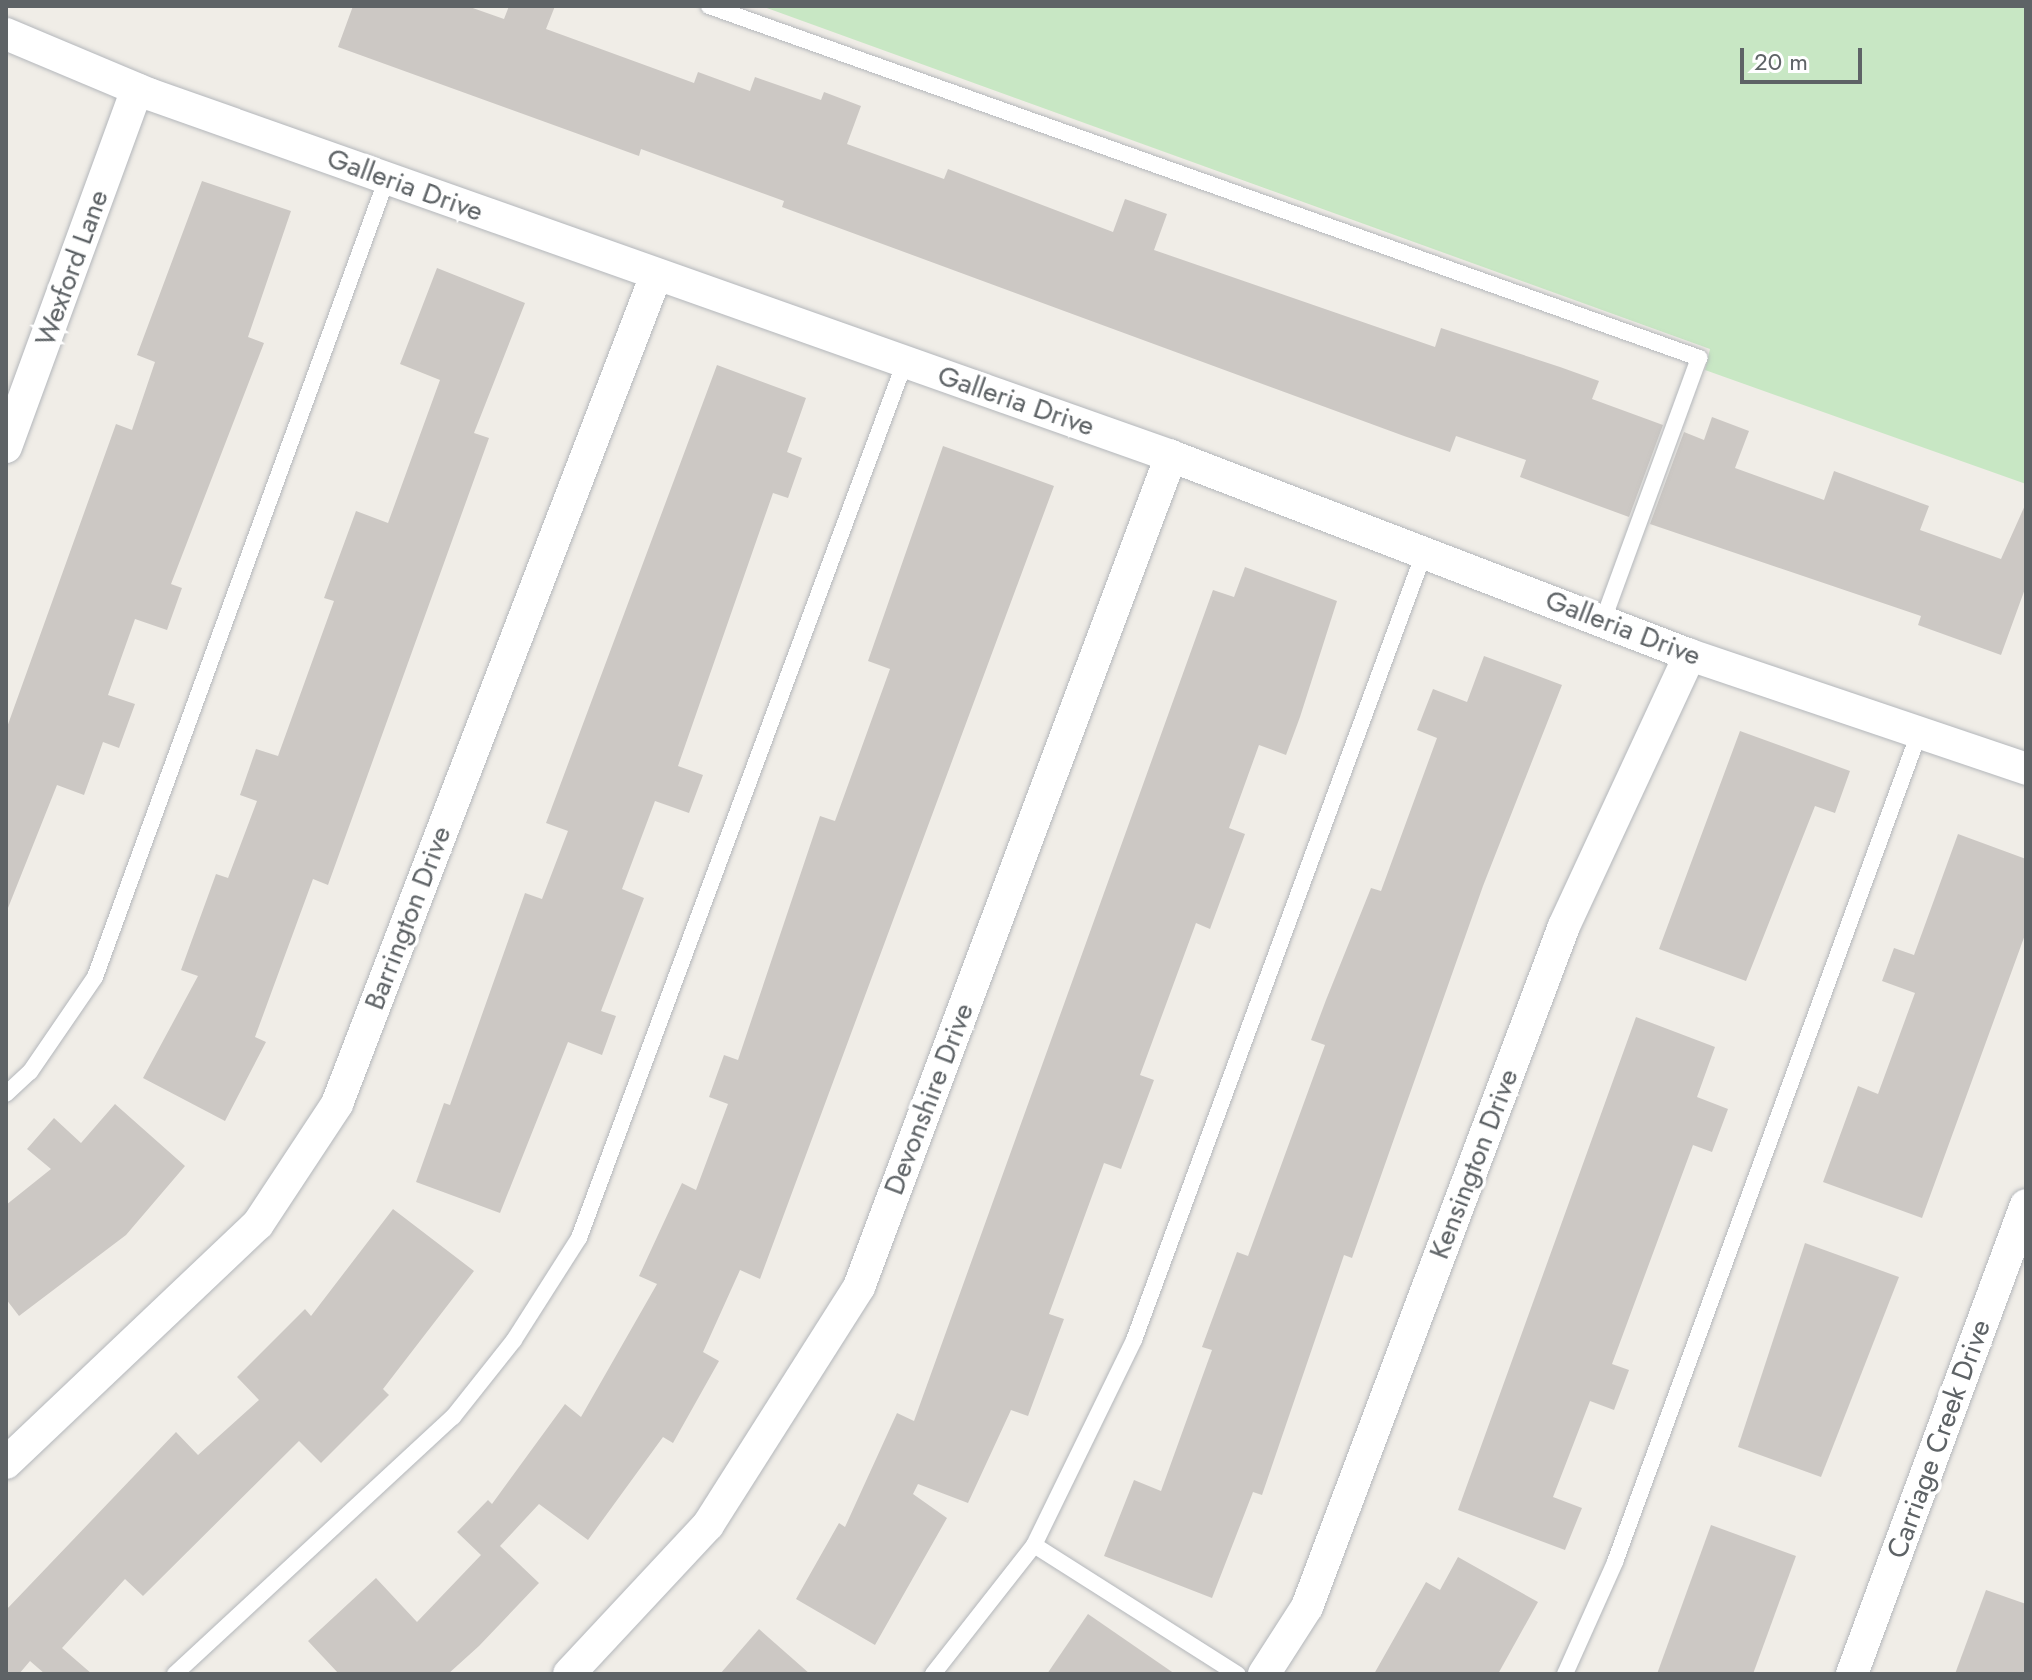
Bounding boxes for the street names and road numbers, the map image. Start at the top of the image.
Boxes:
street label: Galleria Drive [322,141,488,229]
street label: Wexford Lane [28,185,116,351]
street label: Galleria Drive [933,359,1099,443]
street label: Galleria Drive [1541,583,1705,673]
street label: Barrington Drive [358,822,458,1014]
street label: Devonshire Drive [877,998,981,1200]
street label: Kensington Drive [1422,1064,1526,1264]
street label: Carriage Creek Drive [1880,1315,1998,1563]

